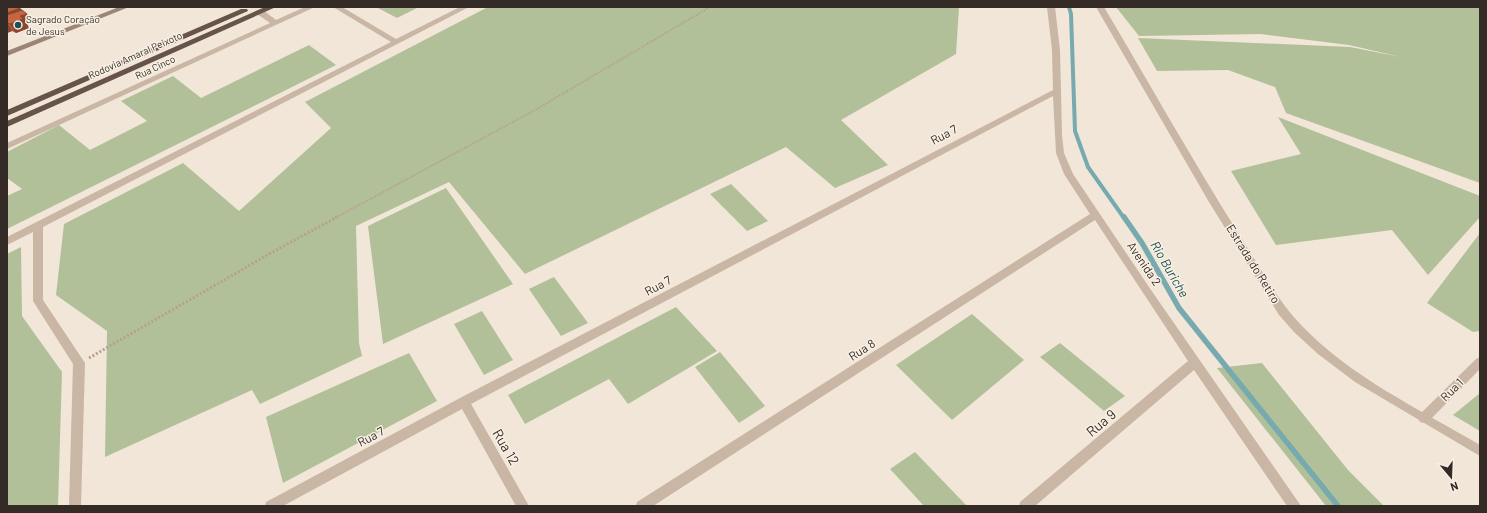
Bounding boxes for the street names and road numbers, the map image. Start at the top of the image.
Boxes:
street label: Rodovia Amaral Peixoto [86,29,184,81]
street label: Rua Cinco [133,52,177,82]
street label: Rua 7 [928,121,959,147]
street label: Estrada do Retiro [1224,221,1284,305]
street label: Avenida 2 [1125,239,1165,288]
street label: Rua 7 [642,272,673,298]
street label: Rua 8 [846,336,877,363]
street label: Rua 1 [1437,375,1466,404]
street label: Rua 9 [1082,405,1119,440]
street label: Rua 7 [355,423,386,449]
street label: Rua 12 [489,426,523,468]

